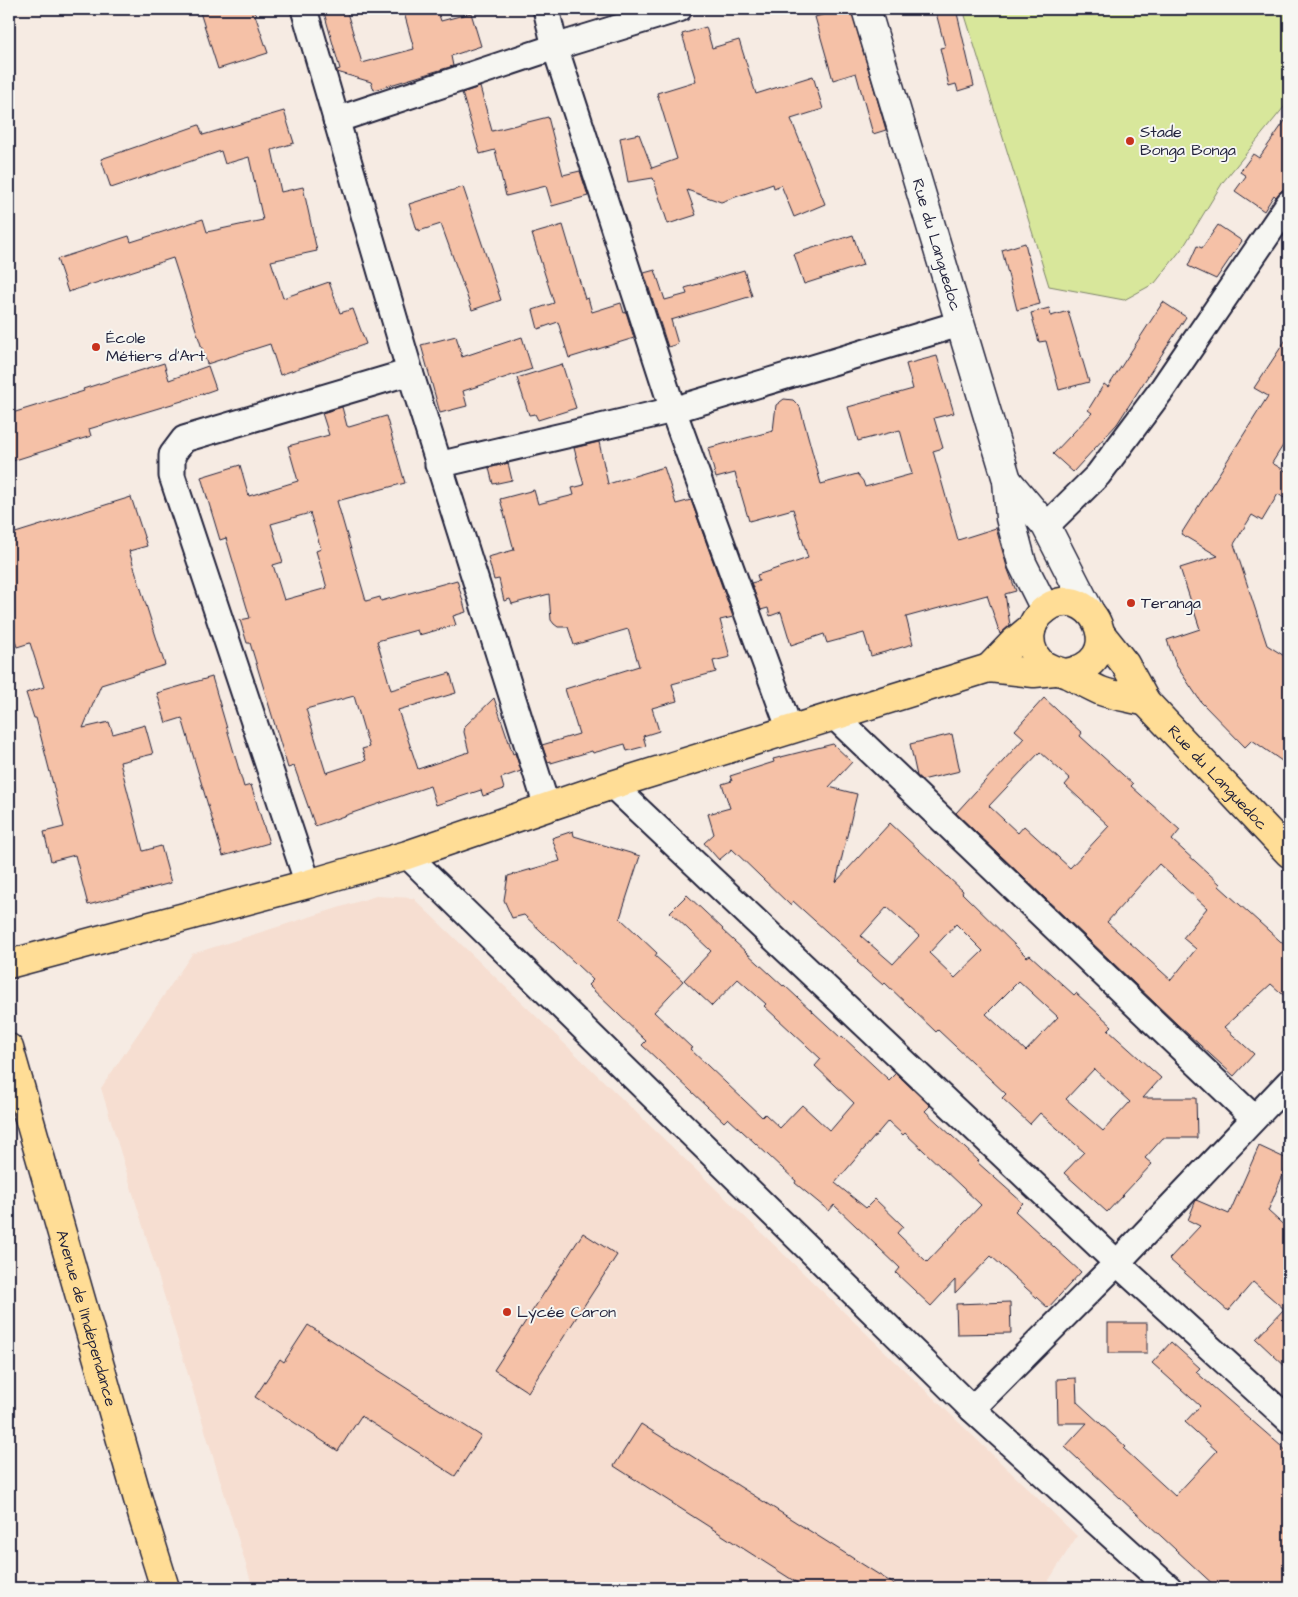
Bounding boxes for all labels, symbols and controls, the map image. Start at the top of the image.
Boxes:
place label: Stade Bonga Bonga [1140,121,1236,162]
marker: Stade Bonga Bonga [1124,135,1136,147]
street label: Rue du Languedoc [906,176,967,313]
place label: École Métiers d'Art [106,327,206,367]
marker: École Métiers d'Art [90,341,102,353]
place label: Teranga [1141,592,1201,615]
marker: Teranga [1125,597,1137,609]
street label: Rue du Languedoc [1163,720,1273,835]
street label: Avenue de l'Indépendance [51,1227,122,1409]
place label: Lycée Caron [517,1301,616,1324]
marker: Lycée Caron [501,1306,513,1318]

